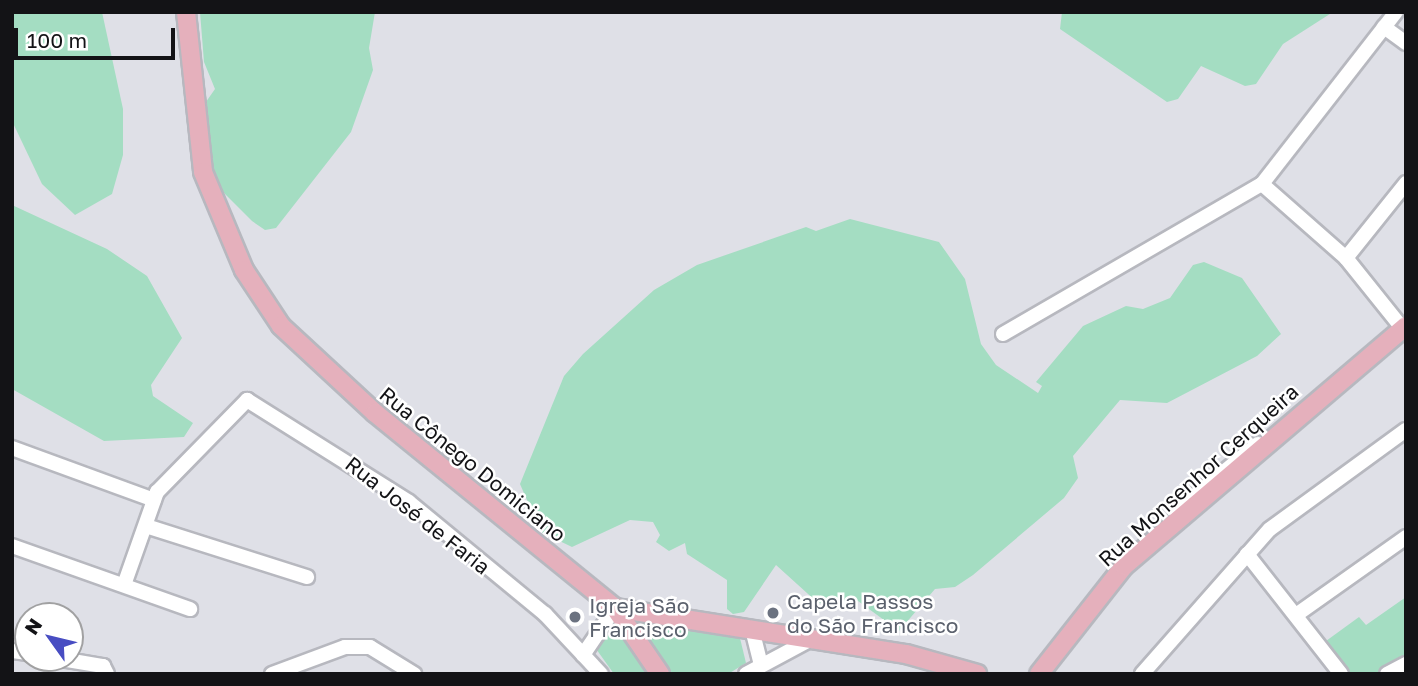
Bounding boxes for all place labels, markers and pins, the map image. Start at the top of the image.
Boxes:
place label: Capela Passos do São Francisco [787,588,958,638]
place label: Igreja São Francisco [589,592,689,642]
marker: Capela Passos do São Francisco [765,605,781,621]
marker: Igreja São Francisco [567,609,583,625]

